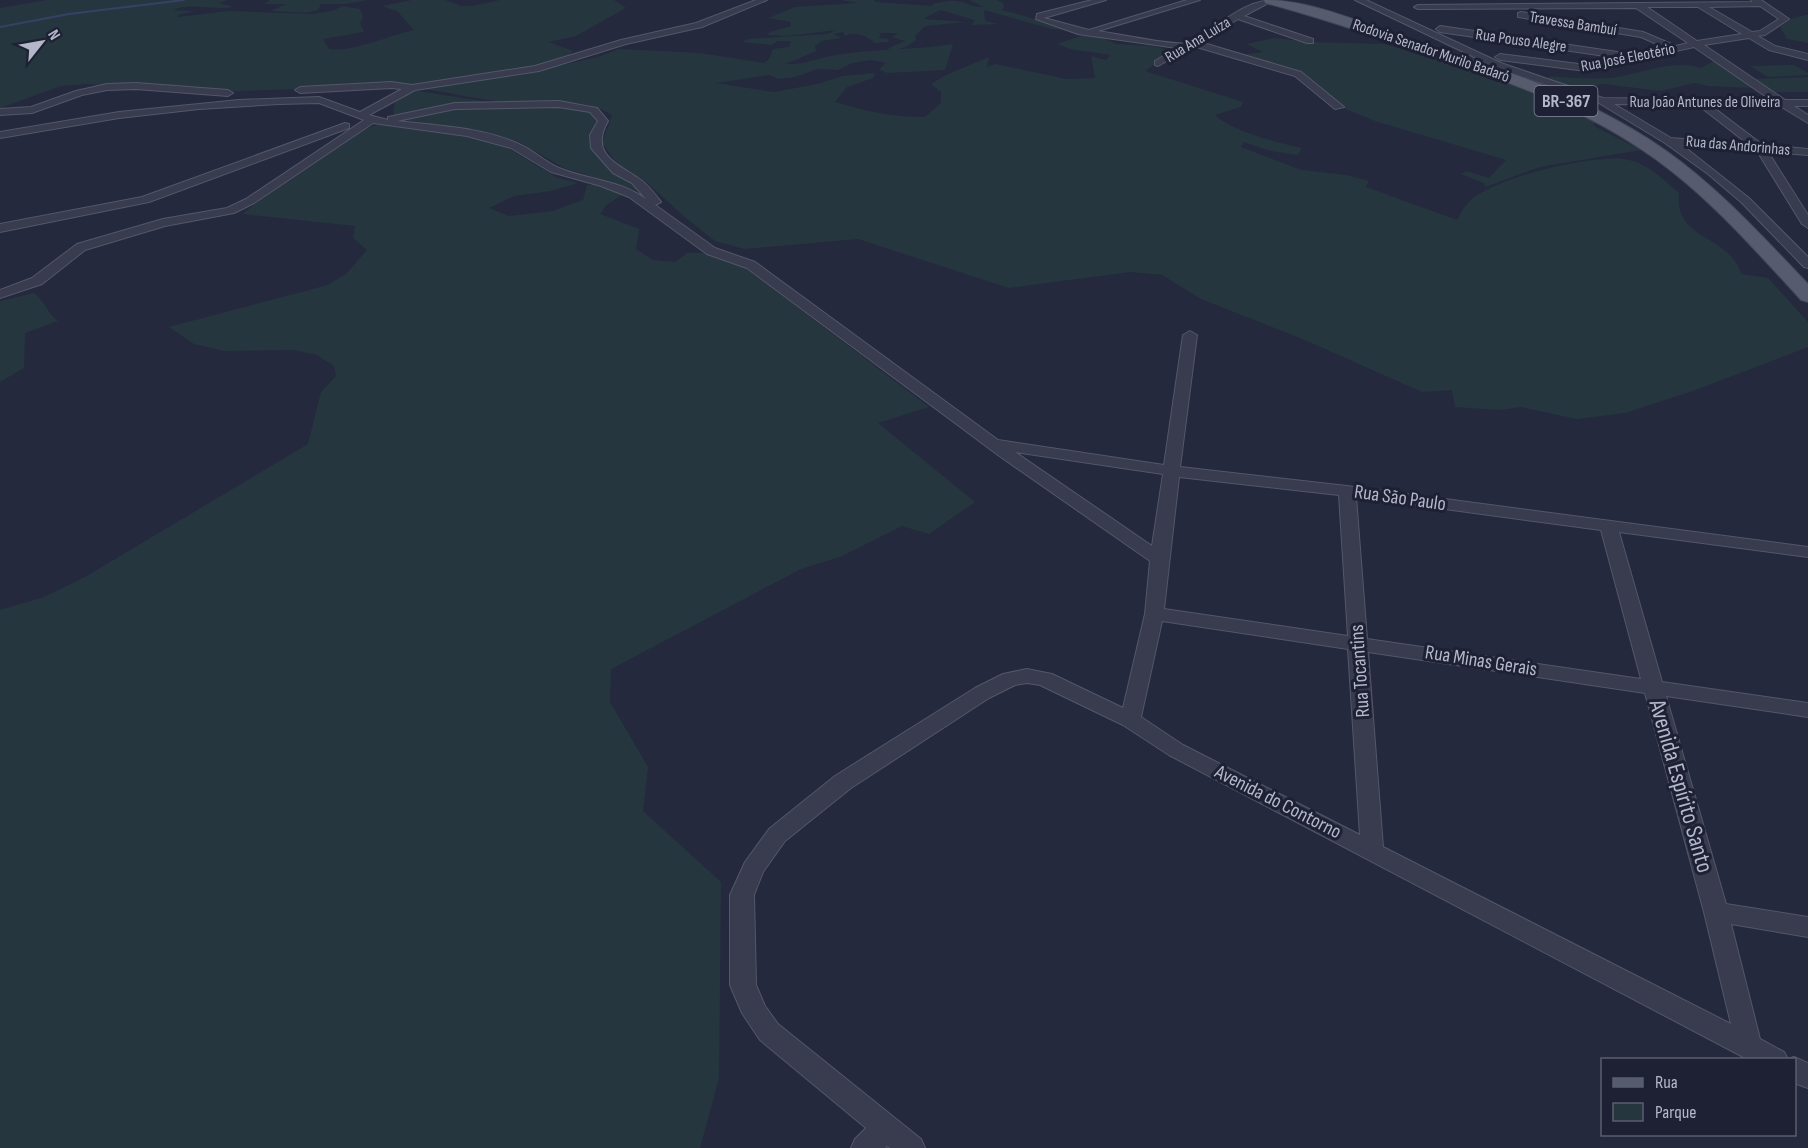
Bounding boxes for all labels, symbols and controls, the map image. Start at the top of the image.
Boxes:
street label: Travessa Bambuí [1528,8,1618,40]
north arrow [12,12,72,72]
street label: Rua Ana Luíza [1162,13,1234,67]
street label: Rodovia Senador Murilo Badaró [1350,15,1512,87]
street label: Rua Pouso Alegre [1474,25,1568,57]
text: N [43,26,64,44]
street label: Rua José Eleotério [1579,40,1677,76]
road number: BR-367 [1534,86,1598,116]
street label: Rua João Antunes de Oliveira [1629,93,1781,112]
street label: Rua das Andorinhas [1685,132,1791,160]
street label: Rua São Paulo [1353,480,1447,516]
street label: Rua Tocantins [1345,624,1375,718]
street label: Rua Minas Gerais [1423,640,1539,682]
street label: Avenida Espírito Santo [1642,695,1720,876]
street label: Avenida do Contorno [1210,759,1345,844]
legend [1601,1058,1796,1136]
text: Rua [1655,1072,1678,1093]
text: Parque [1655,1102,1696,1123]

